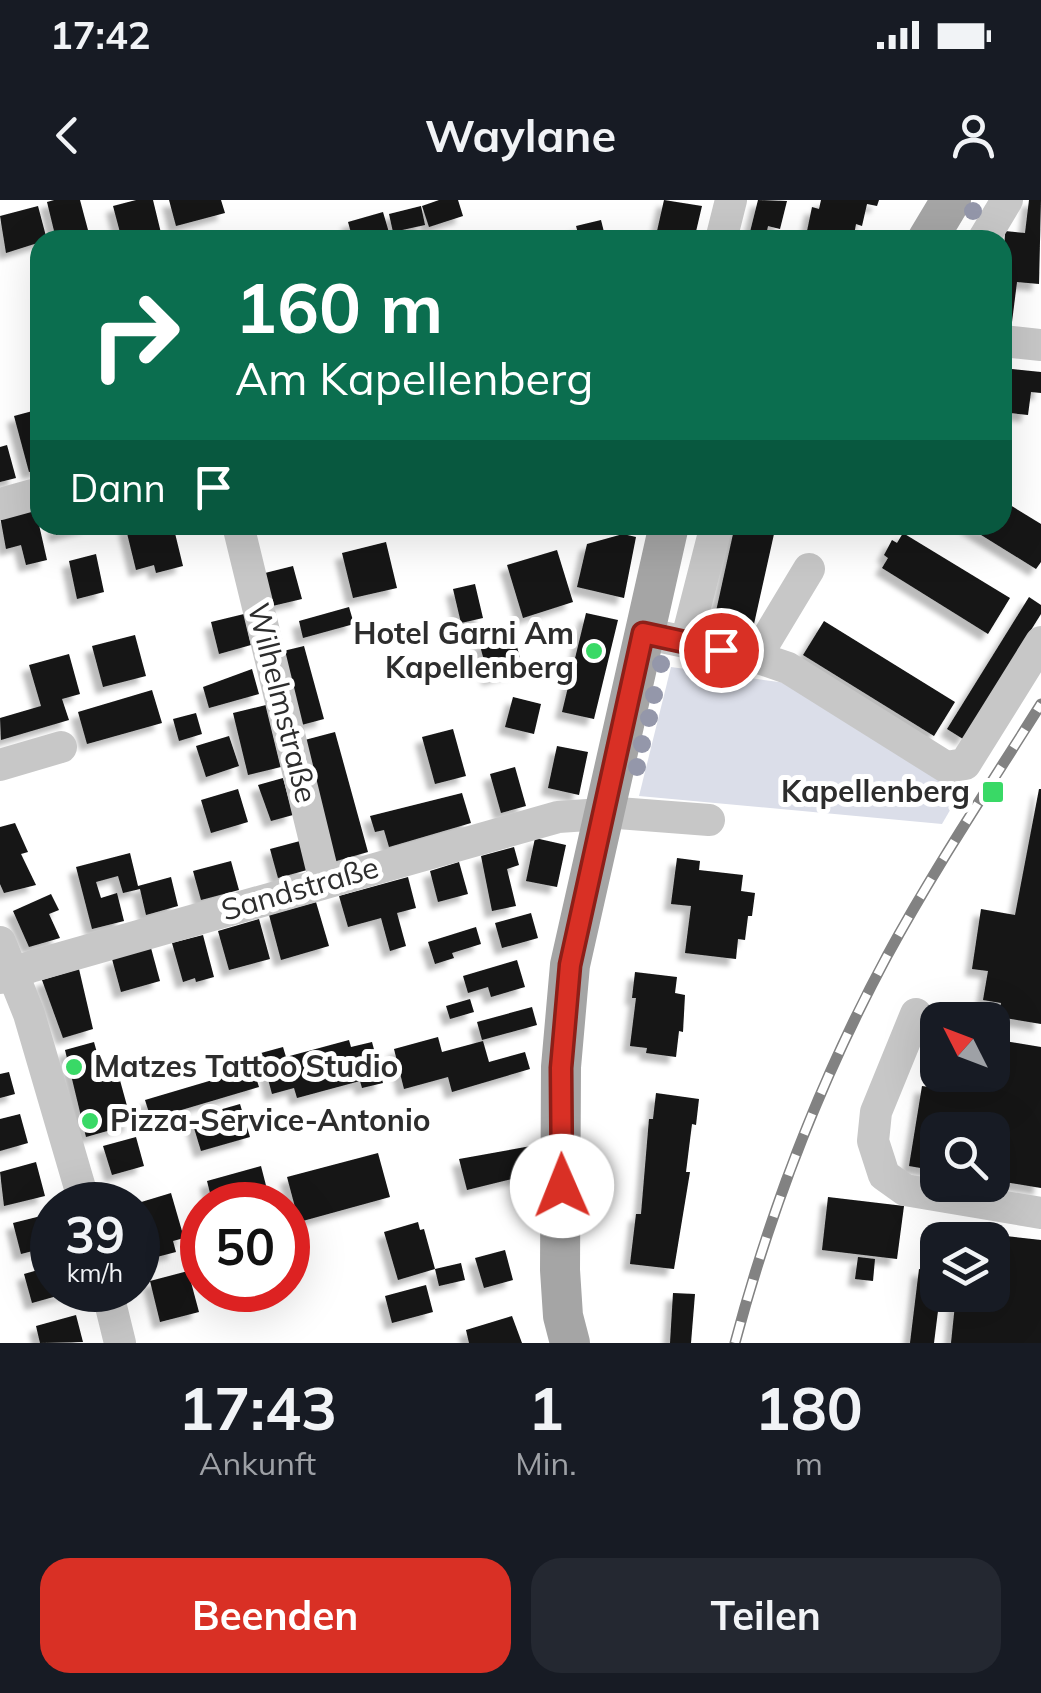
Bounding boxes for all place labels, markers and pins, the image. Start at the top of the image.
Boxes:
pin [679,608,764,693]
place label: Hotel Garni Am Kapellenberg [353,614,574,686]
marker: Hotel Garni Am Kapellenberg [583,640,605,662]
place label: Kapellenberg [781,772,970,810]
marker: Kapellenberg [980,779,1006,805]
place label: Matzes Tattoo Studio [94,1047,398,1085]
marker: Matzes Tattoo Studio [63,1056,85,1078]
place label: Pizza-Service-Antonio [110,1101,431,1139]
marker: Pizza-Service-Antonio [79,1110,101,1132]

